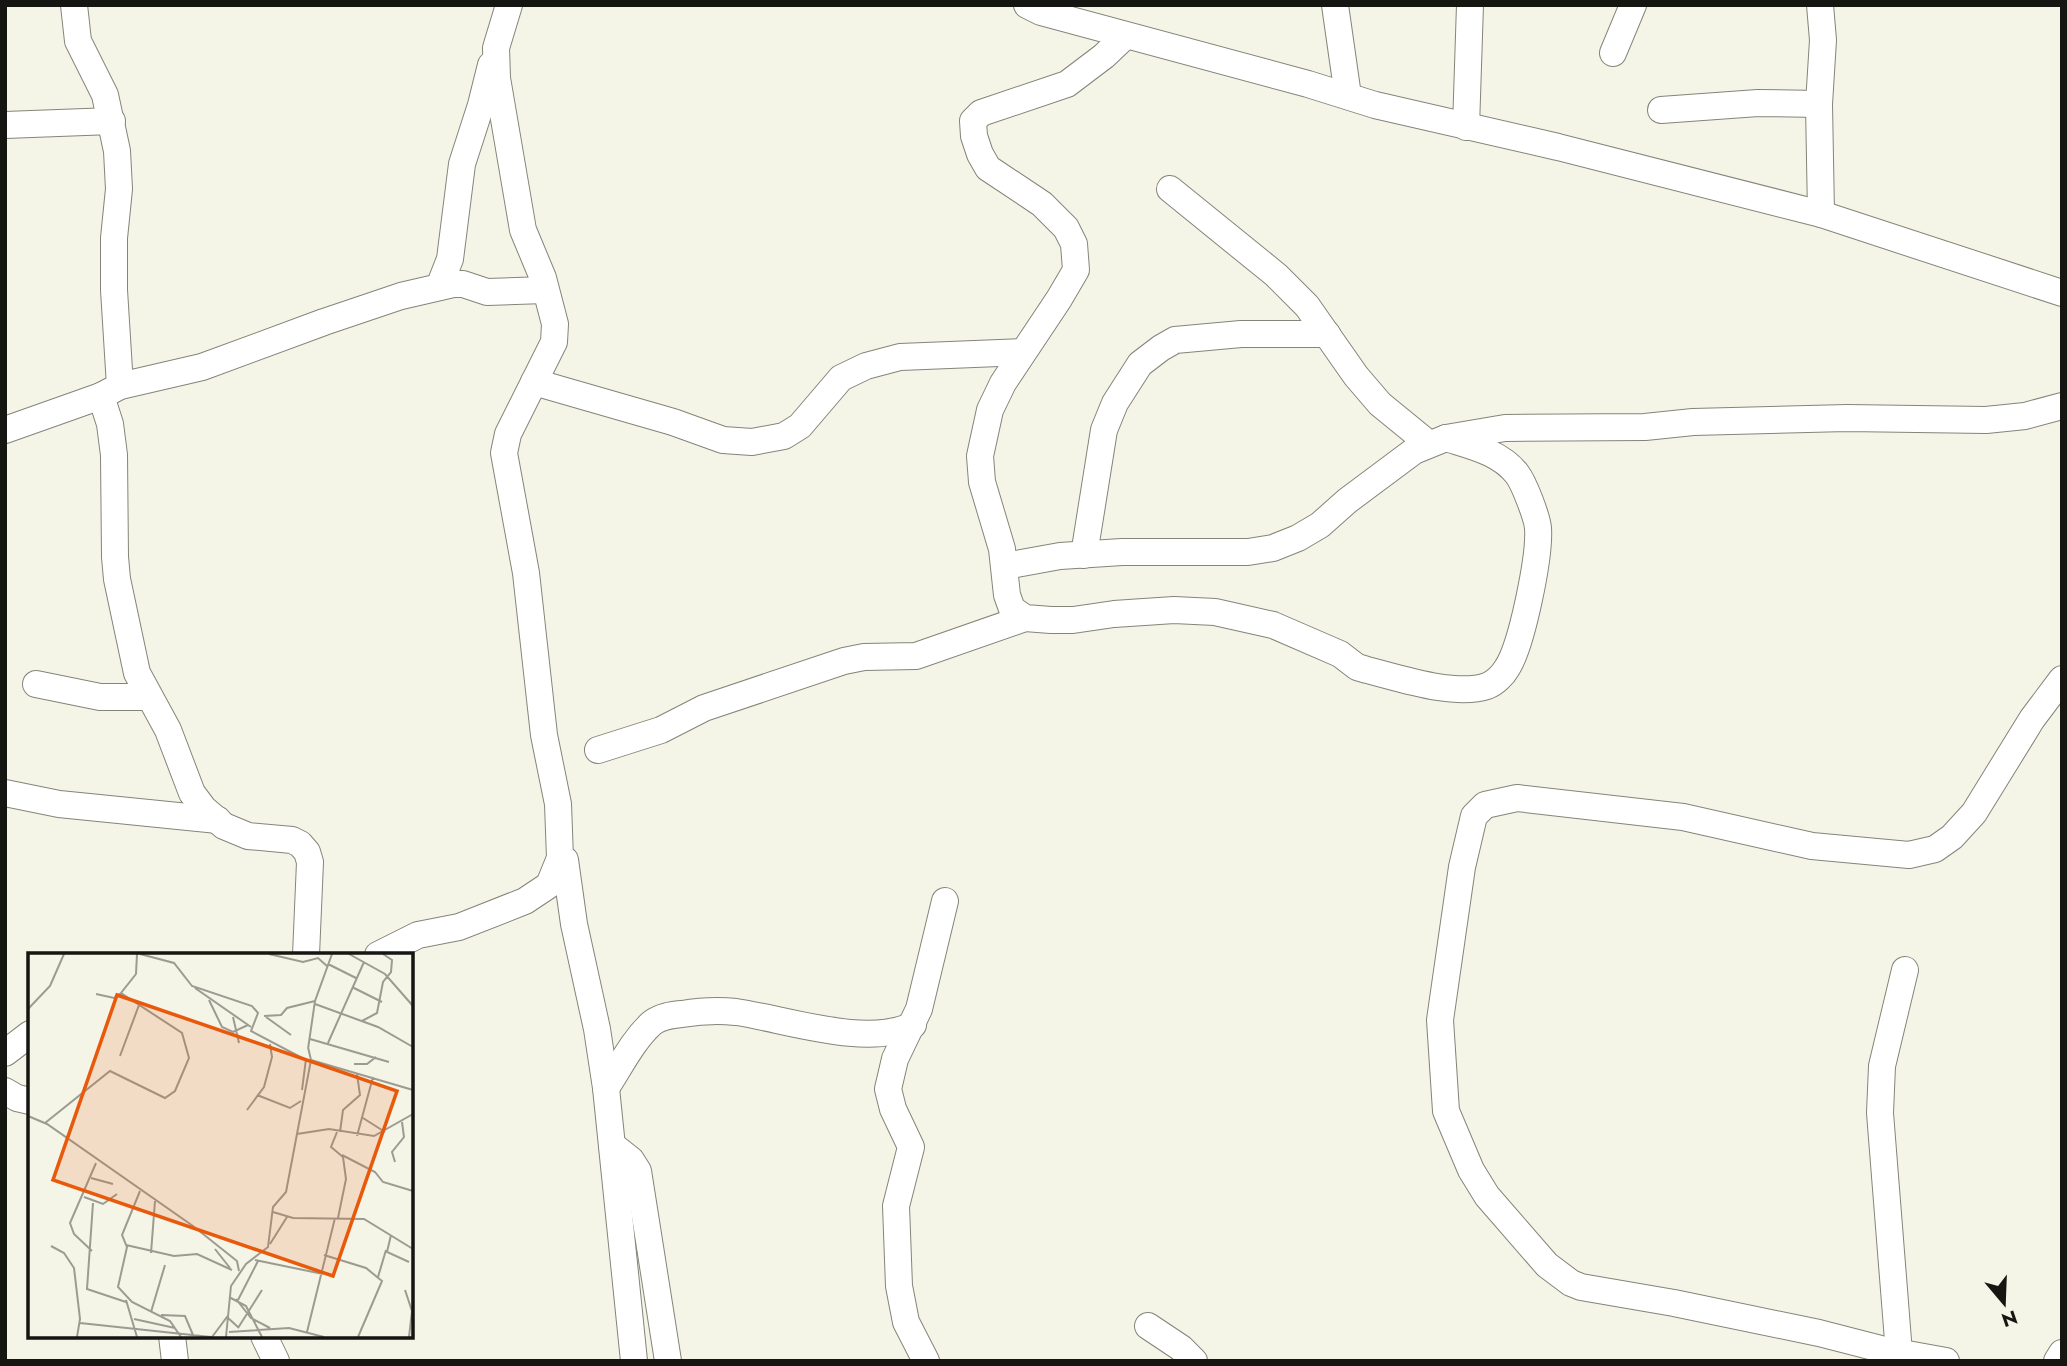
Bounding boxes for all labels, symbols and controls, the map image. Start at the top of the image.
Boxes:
inset map [28,953,413,1338]
north arrow [1969,1268,2039,1338]
text: N [1998,1303,2021,1334]

